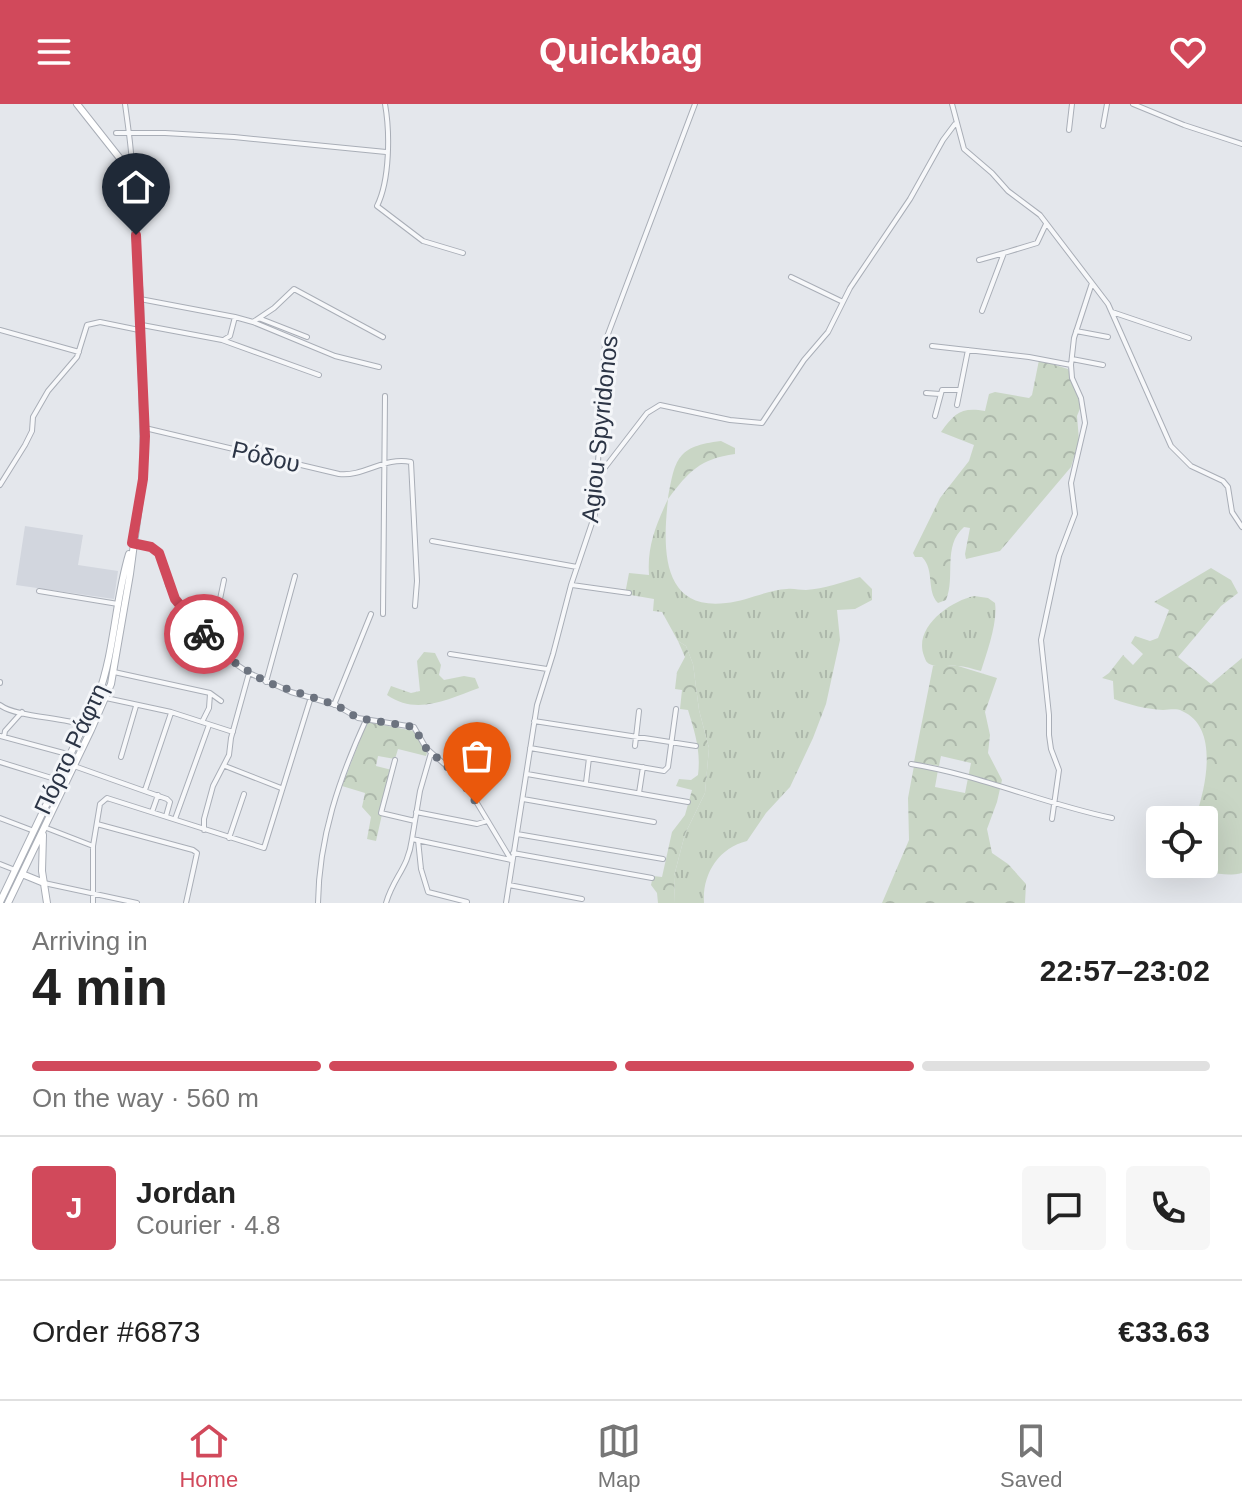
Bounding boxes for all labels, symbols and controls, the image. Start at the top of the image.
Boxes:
icon: menu [32,30,76,74]
icon: heart [1166,30,1210,74]
text: Quickbag [539,31,703,72]
pin [102,153,170,235]
icon: home [114,165,158,209]
street label: Agiou Spyridonos [576,334,623,524]
street label: Ρόδου [229,436,303,477]
courier [164,594,244,674]
icon: bike [182,612,226,656]
street label: Πόρτο Ράφτη [28,679,113,818]
pin [443,722,511,804]
icon: bag [455,734,499,778]
map controls [1146,806,1218,878]
button: locate [1146,806,1218,878]
text: Arriving in [32,926,148,956]
text: 22:57–23:02 [1040,954,1210,987]
text: 4 min [32,958,168,1016]
text: On the way · 560 m [32,1083,259,1113]
button: chat [1022,1166,1106,1250]
button: phone [1126,1166,1210,1250]
text: Jordan [136,1176,236,1209]
text: J [66,1191,82,1224]
text: Courier · 4.8 [136,1210,281,1240]
text: Order #6873 [32,1315,200,1348]
text: €33.63 [1118,1315,1210,1348]
tab: Home [179,1419,238,1493]
tab: Map [597,1419,641,1493]
tab: Saved [1000,1419,1063,1493]

